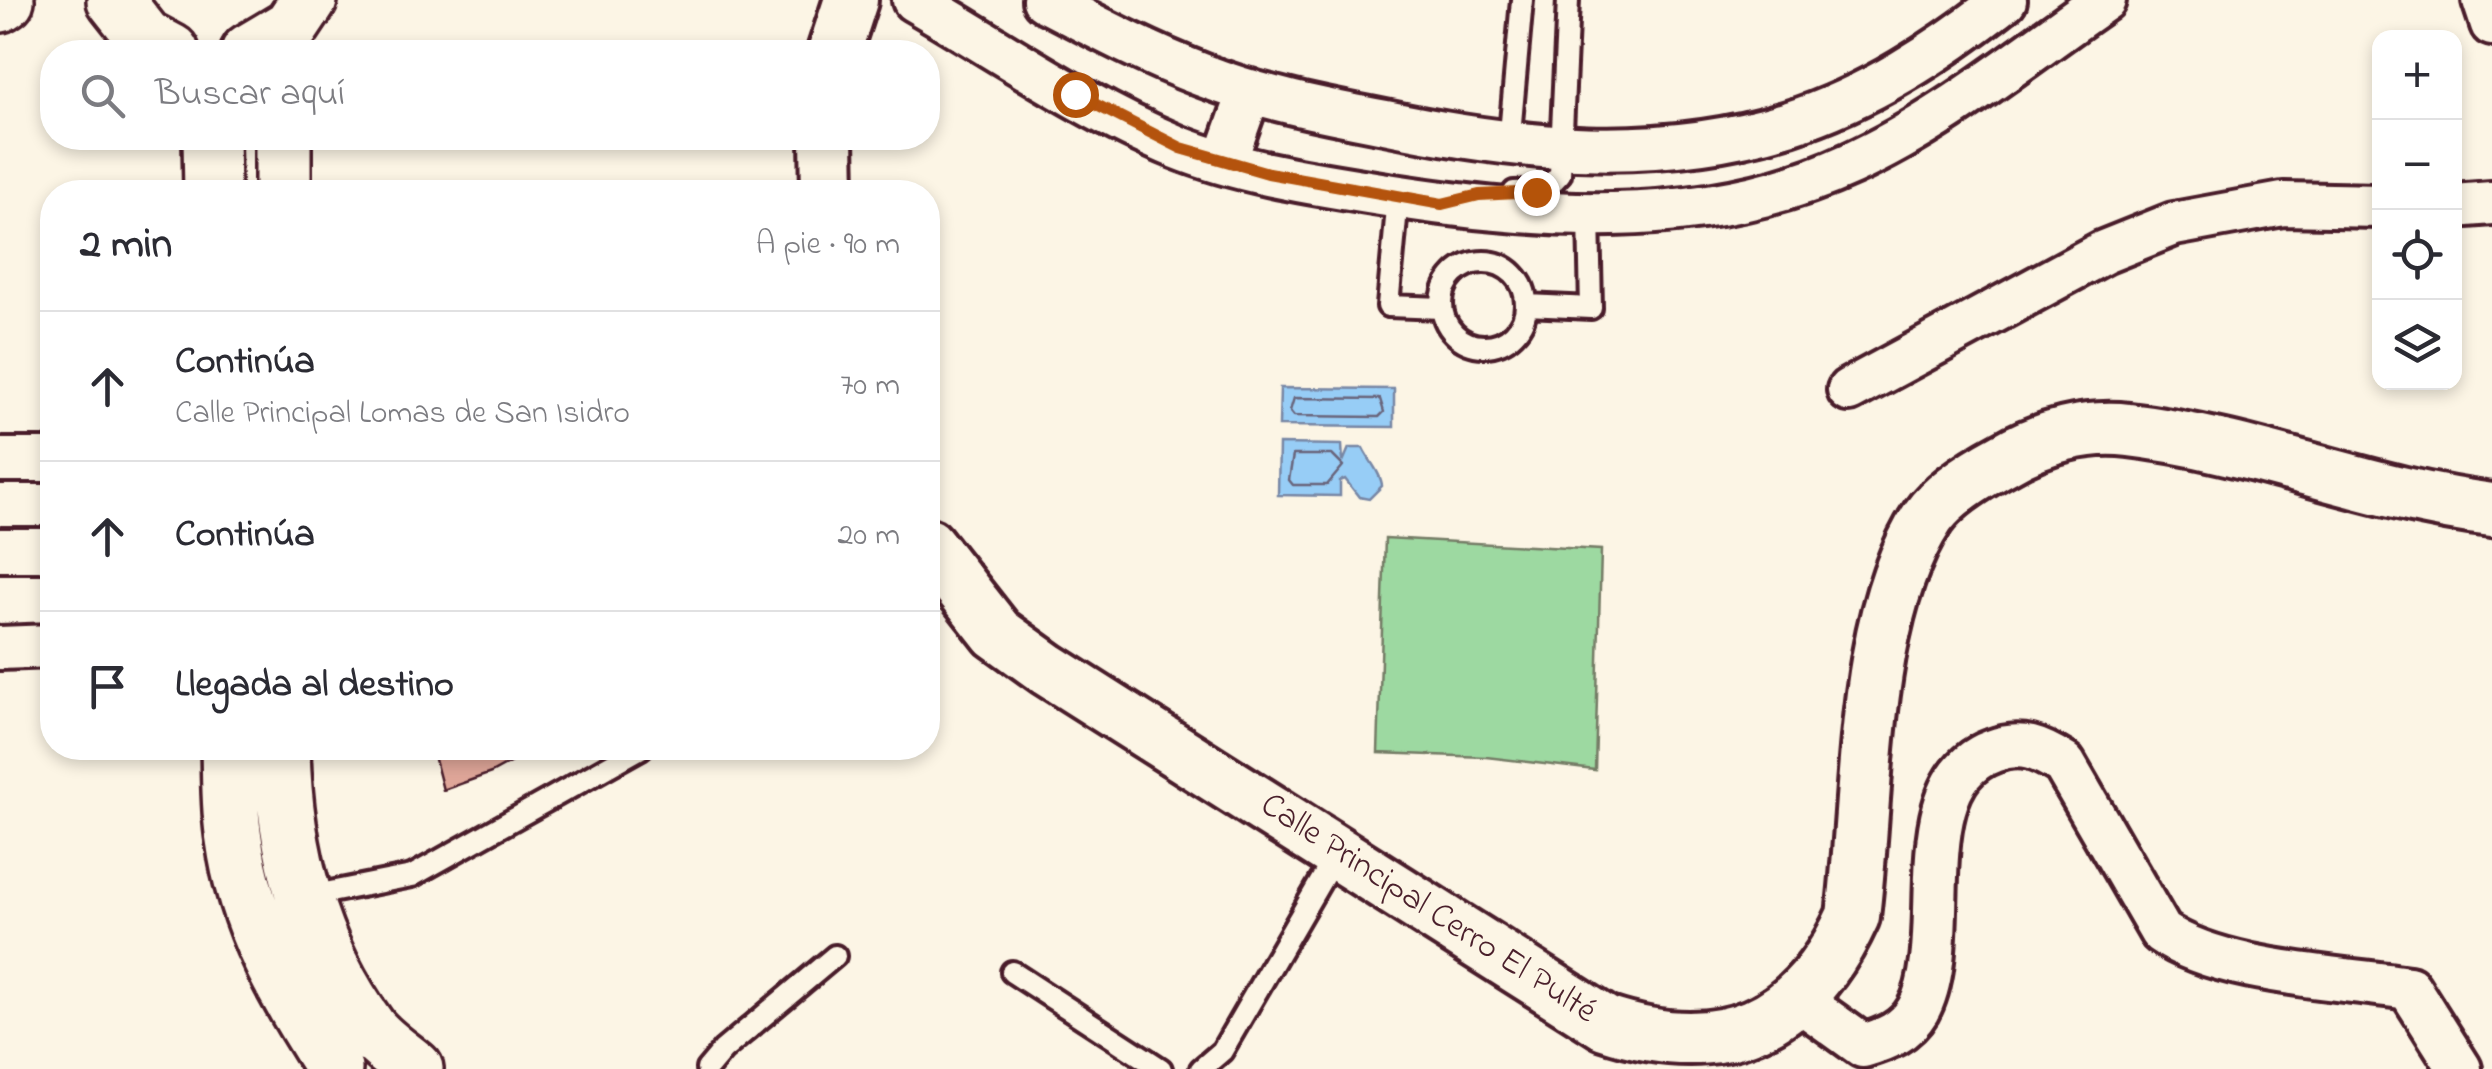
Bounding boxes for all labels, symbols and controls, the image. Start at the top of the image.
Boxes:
map controls [2372,30,2462,390]
button: + [2372,30,2462,120]
search box [40,40,940,150]
text: Buscar aquí [155,67,345,123]
icon: search [75,68,130,123]
route start [1053,72,1099,118]
button: − [2372,120,2462,210]
route end [1514,170,1560,216]
button: locate [2372,210,2462,300]
text: 2 min [80,215,172,276]
text: A pie · 90 m [756,222,900,269]
button: layers [2372,300,2462,390]
text: Continúa [175,335,315,391]
icon: ahead [80,359,135,414]
text: 70 m [840,363,900,410]
text: Calle Principal Lomas de San Isidro [175,391,630,438]
text: Continúa [175,508,315,564]
icon: ahead [80,509,135,564]
text: 20 m [837,513,900,560]
text: Llegada al destino [175,658,454,714]
icon: arrive [80,659,135,714]
street label: Calle Principal Cerro El Pulté [1250,781,1607,1037]

